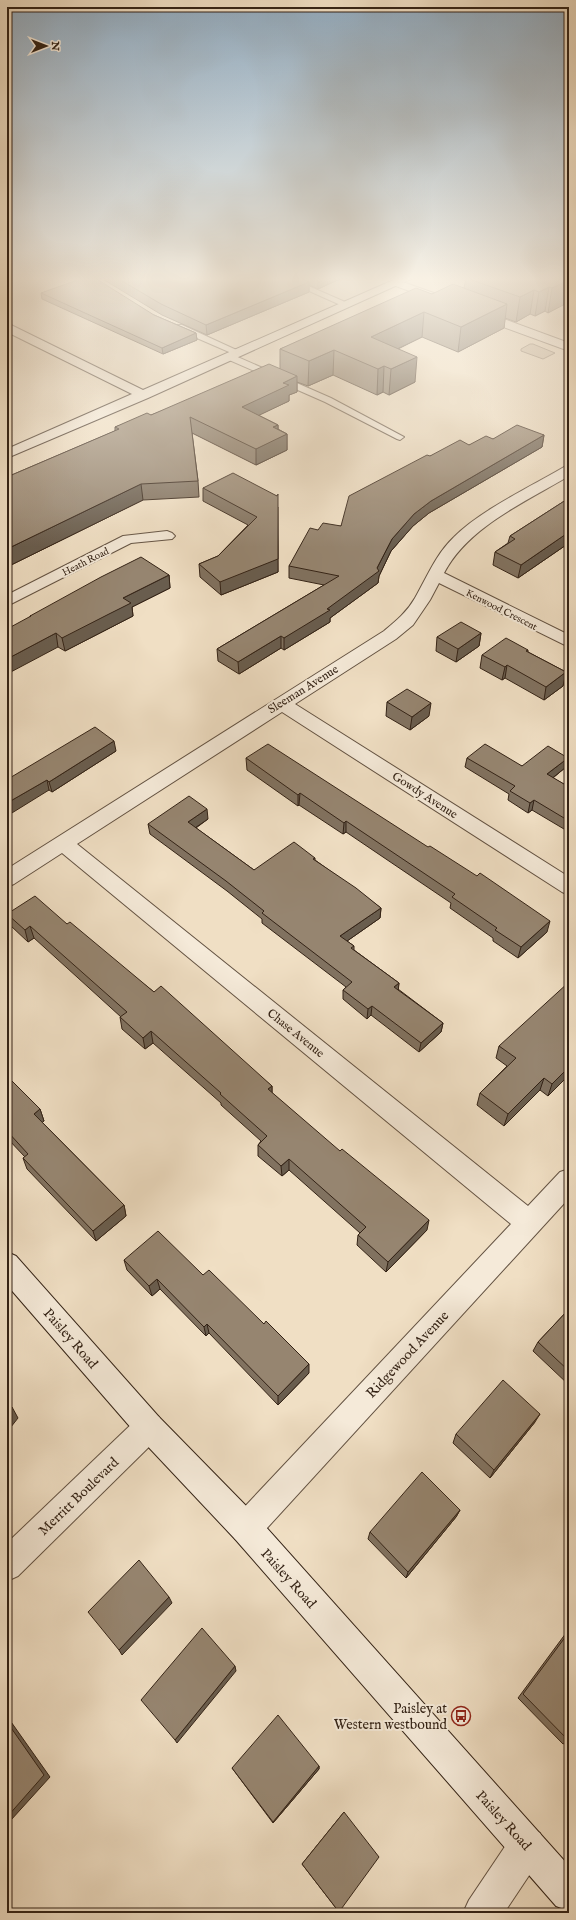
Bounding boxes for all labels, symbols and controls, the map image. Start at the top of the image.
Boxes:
north arrow [26,26,66,66]
text: N [48,40,62,51]
street label: Heath Road [60,545,112,580]
street label: Kenwood Crescent [463,587,540,634]
street label: Sleeman Avenue [265,661,342,717]
street label: Gowdy Avenue [389,769,461,822]
street label: Chase Avenue [264,1006,328,1061]
street label: Paisley Road [39,1305,102,1373]
street label: Ridgewood Avenue [363,1307,453,1402]
street label: Merritt Boulevard [35,1453,123,1540]
street label: Paisley Road [257,1545,320,1613]
place label: Paisley at Western westbound [334,1700,448,1734]
bus stop icon: Paisley at Western westbound [450,1705,472,1727]
street label: Paisley Road [472,1787,535,1855]

